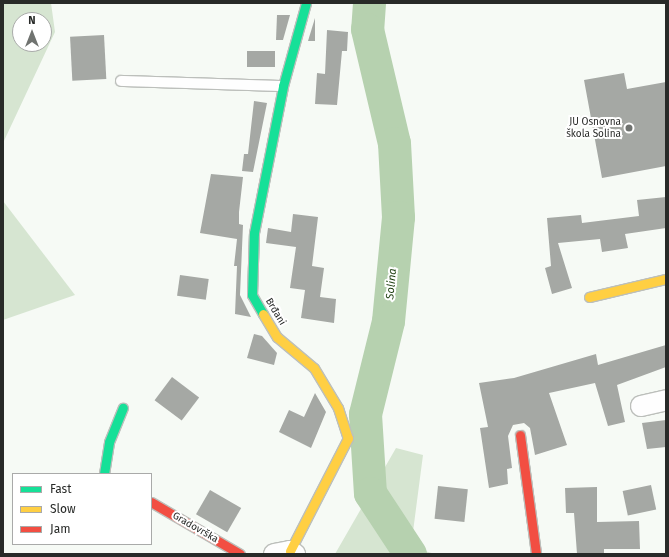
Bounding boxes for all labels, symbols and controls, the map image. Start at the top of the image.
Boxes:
north arrow [12,12,52,52]
text: N [28,14,36,27]
place label: JU Osnovna škola Solina [566,116,621,140]
marker: JU Osnovna škola Solina [624,123,634,133]
water label: Solina [384,268,400,300]
street label: Brđani [262,296,288,328]
legend [12,473,152,545]
text: Fast [50,482,72,496]
text: Slow [50,502,76,516]
street label: Gradovrška [170,510,220,546]
text: Jam [50,522,70,536]

